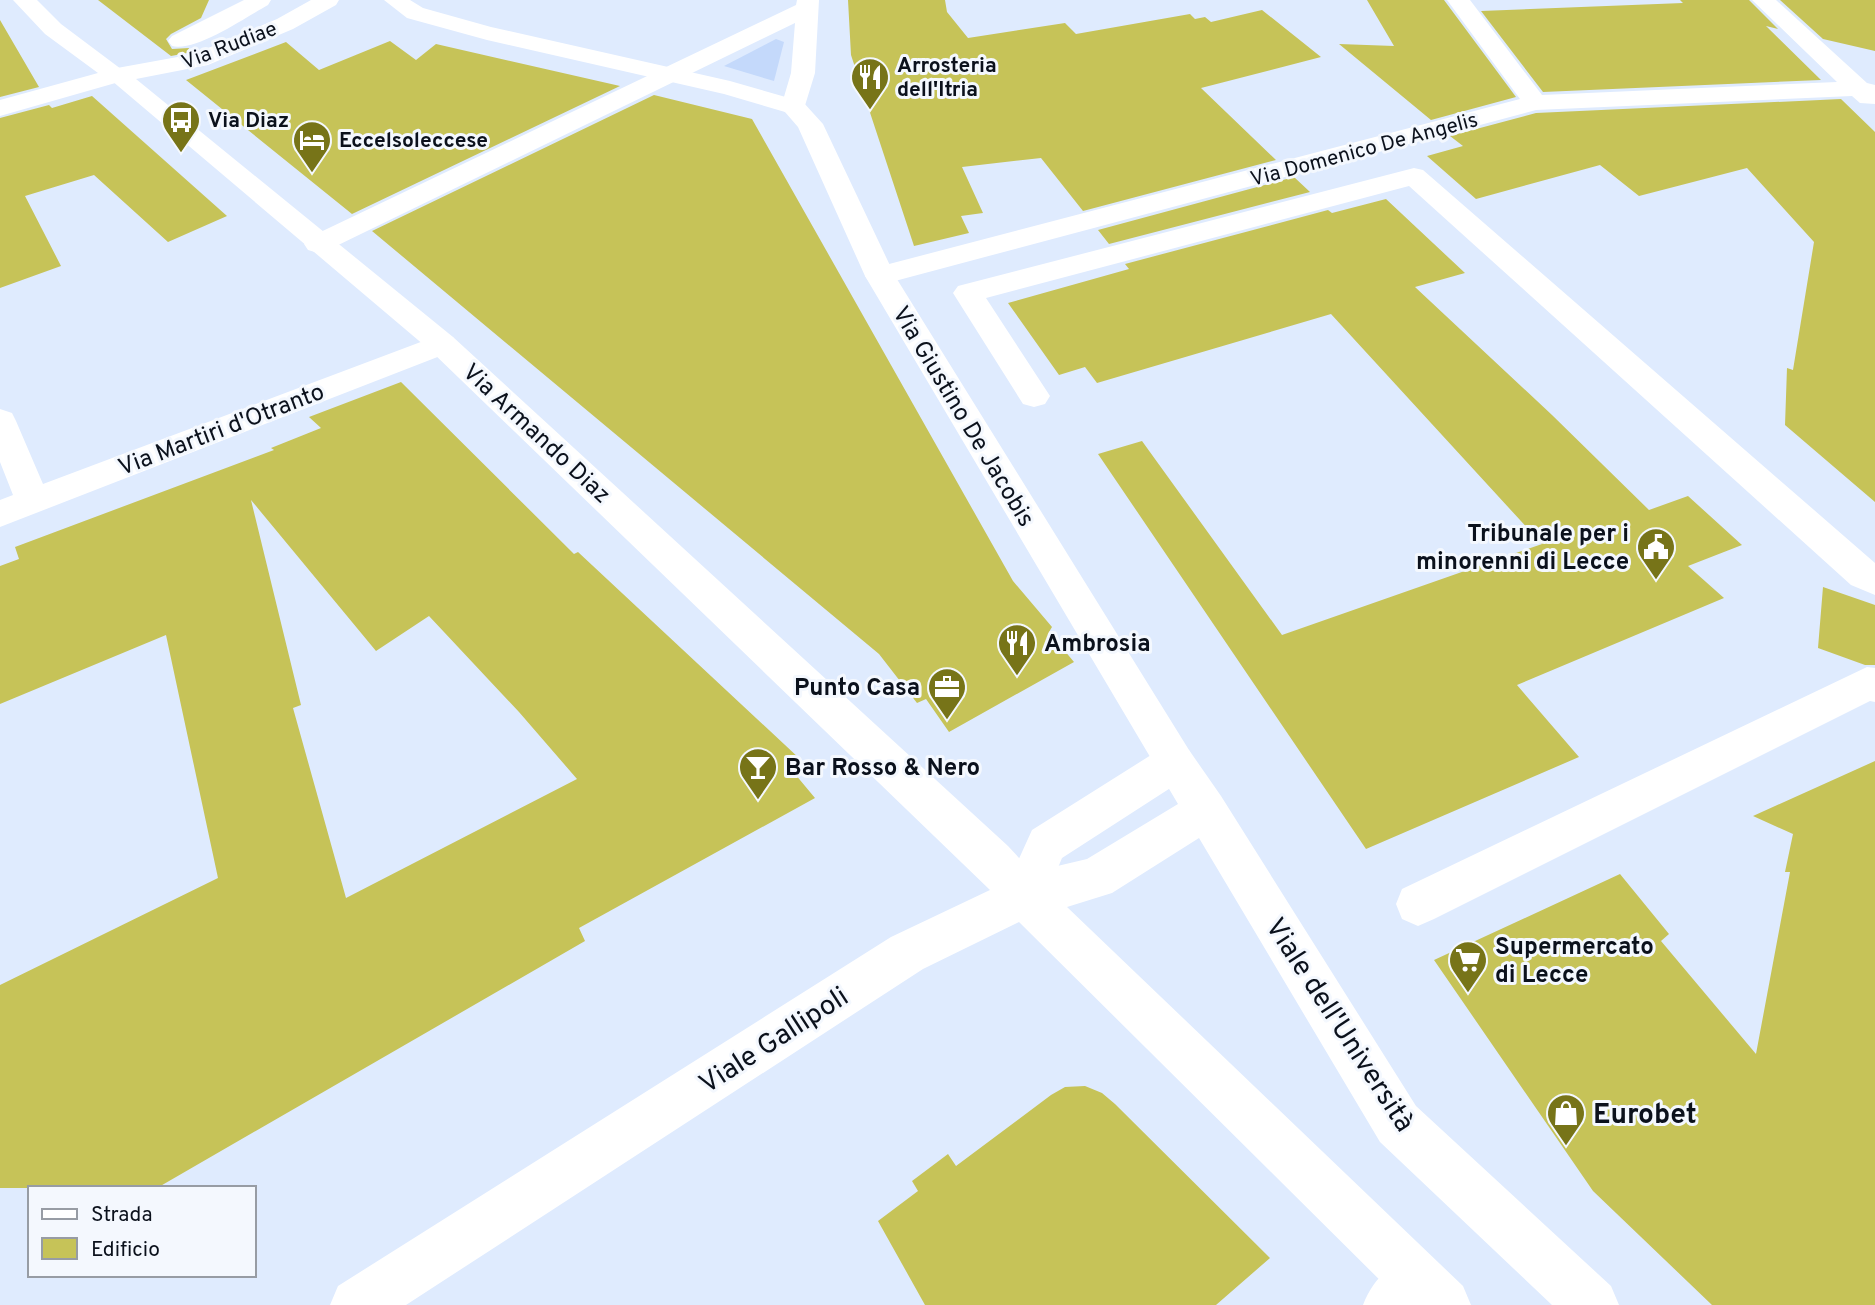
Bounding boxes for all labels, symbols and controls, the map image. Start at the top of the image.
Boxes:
street label: Via Rudiae [178,16,281,77]
place label: Arrosteria dell'Itria [897,53,997,104]
restaurant icon: Arrosteria dell'Itria [849,56,891,111]
bus stop icon: Via Diaz [160,99,202,154]
street label: Via Domenico De Angelis [1248,107,1481,194]
place label: Via Diaz [208,108,289,135]
hotel icon: Eccelsoleccese [291,119,333,174]
place label: Eccelsoleccese [339,128,488,155]
street label: Via Giustino De Jacobis [885,301,1040,533]
street label: Via Armando Diaz [455,358,616,511]
street label: Via Martiri d'Otranto [114,378,329,484]
place label: Tribunale per i minorenni di Lecce [1416,520,1629,578]
public building icon: Tribunale per i minorenni di Lecce [1635,526,1677,581]
restaurant icon: Ambrosia [996,622,1038,677]
place label: Ambrosia [1044,630,1151,660]
office icon: Punto Casa [926,666,968,721]
place label: Punto Casa [794,674,920,704]
bar icon: Bar Rosso & Nero [737,746,779,801]
place label: Bar Rosso & Nero [785,754,980,784]
street label: Viale dell'Università [1256,912,1421,1139]
place label: Supermercato di Lecce [1495,933,1654,991]
supermarket icon: Supermercato di Lecce [1447,939,1489,994]
street label: Viale Gallipoli [693,980,856,1103]
shop icon: Eurobet [1545,1092,1587,1147]
place label: Eurobet [1593,1098,1697,1134]
legend [28,1186,256,1277]
text: Strada [91,1202,152,1229]
text: Edificio [91,1237,160,1264]

